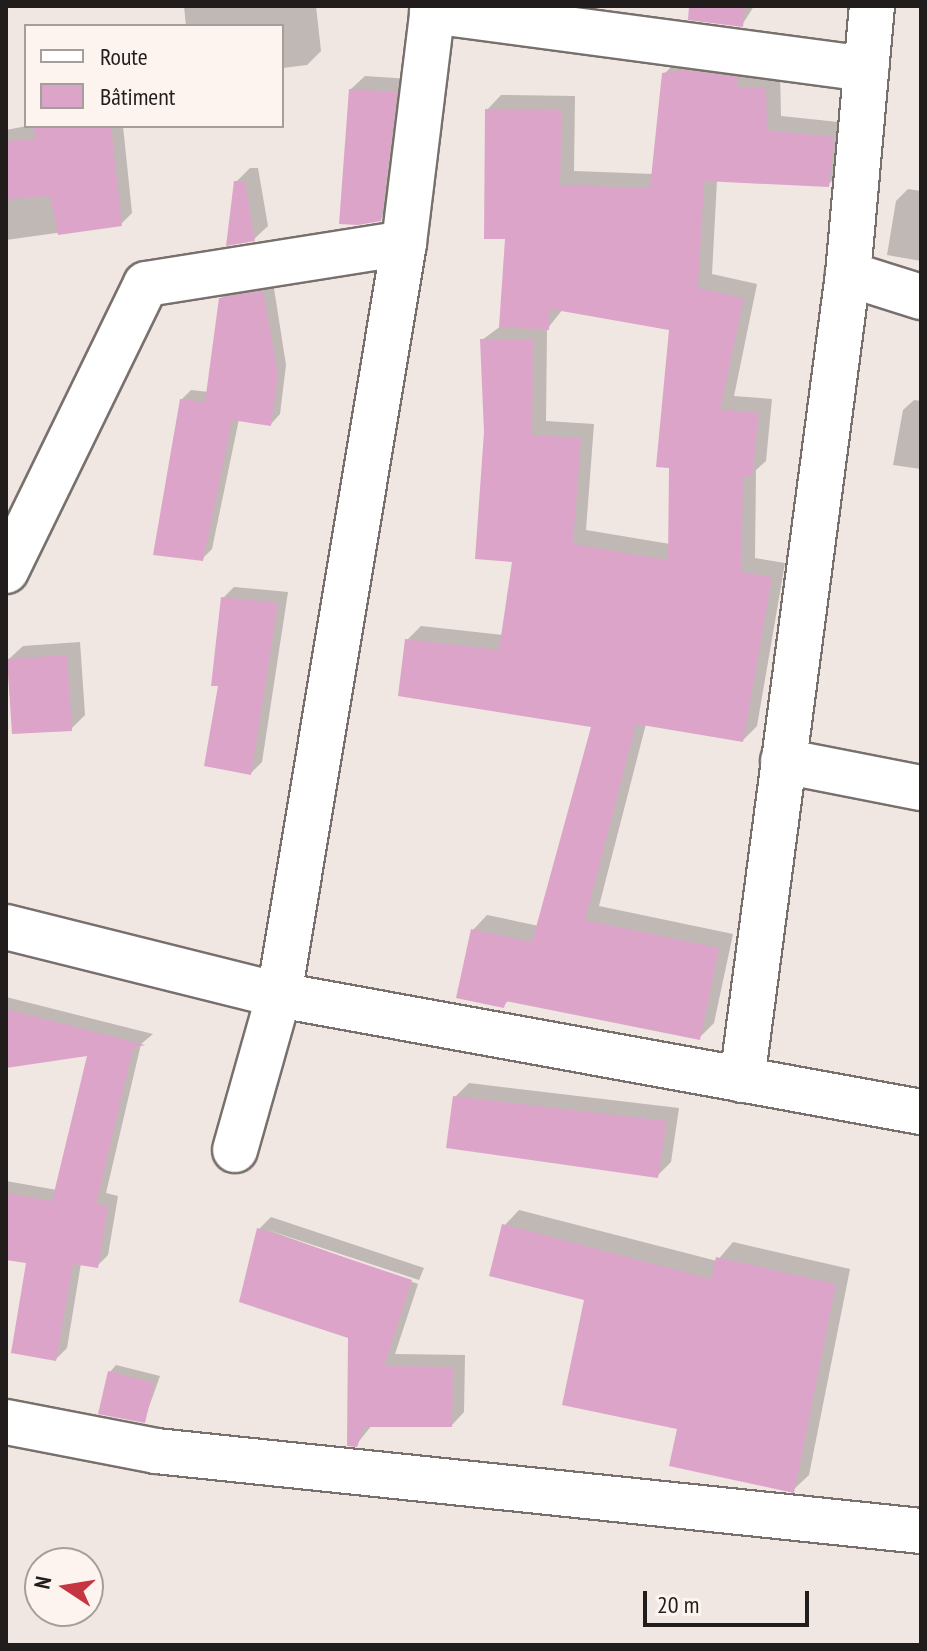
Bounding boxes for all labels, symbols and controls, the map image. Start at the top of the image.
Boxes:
legend [24,24,284,128]
text: Route [100,41,148,72]
text: Bâtiment [100,81,175,112]
north arrow [24,1547,104,1627]
text: N [28,1574,57,1591]
scale bar [647,1575,813,1625]
text: 20 m [657,1589,699,1620]

